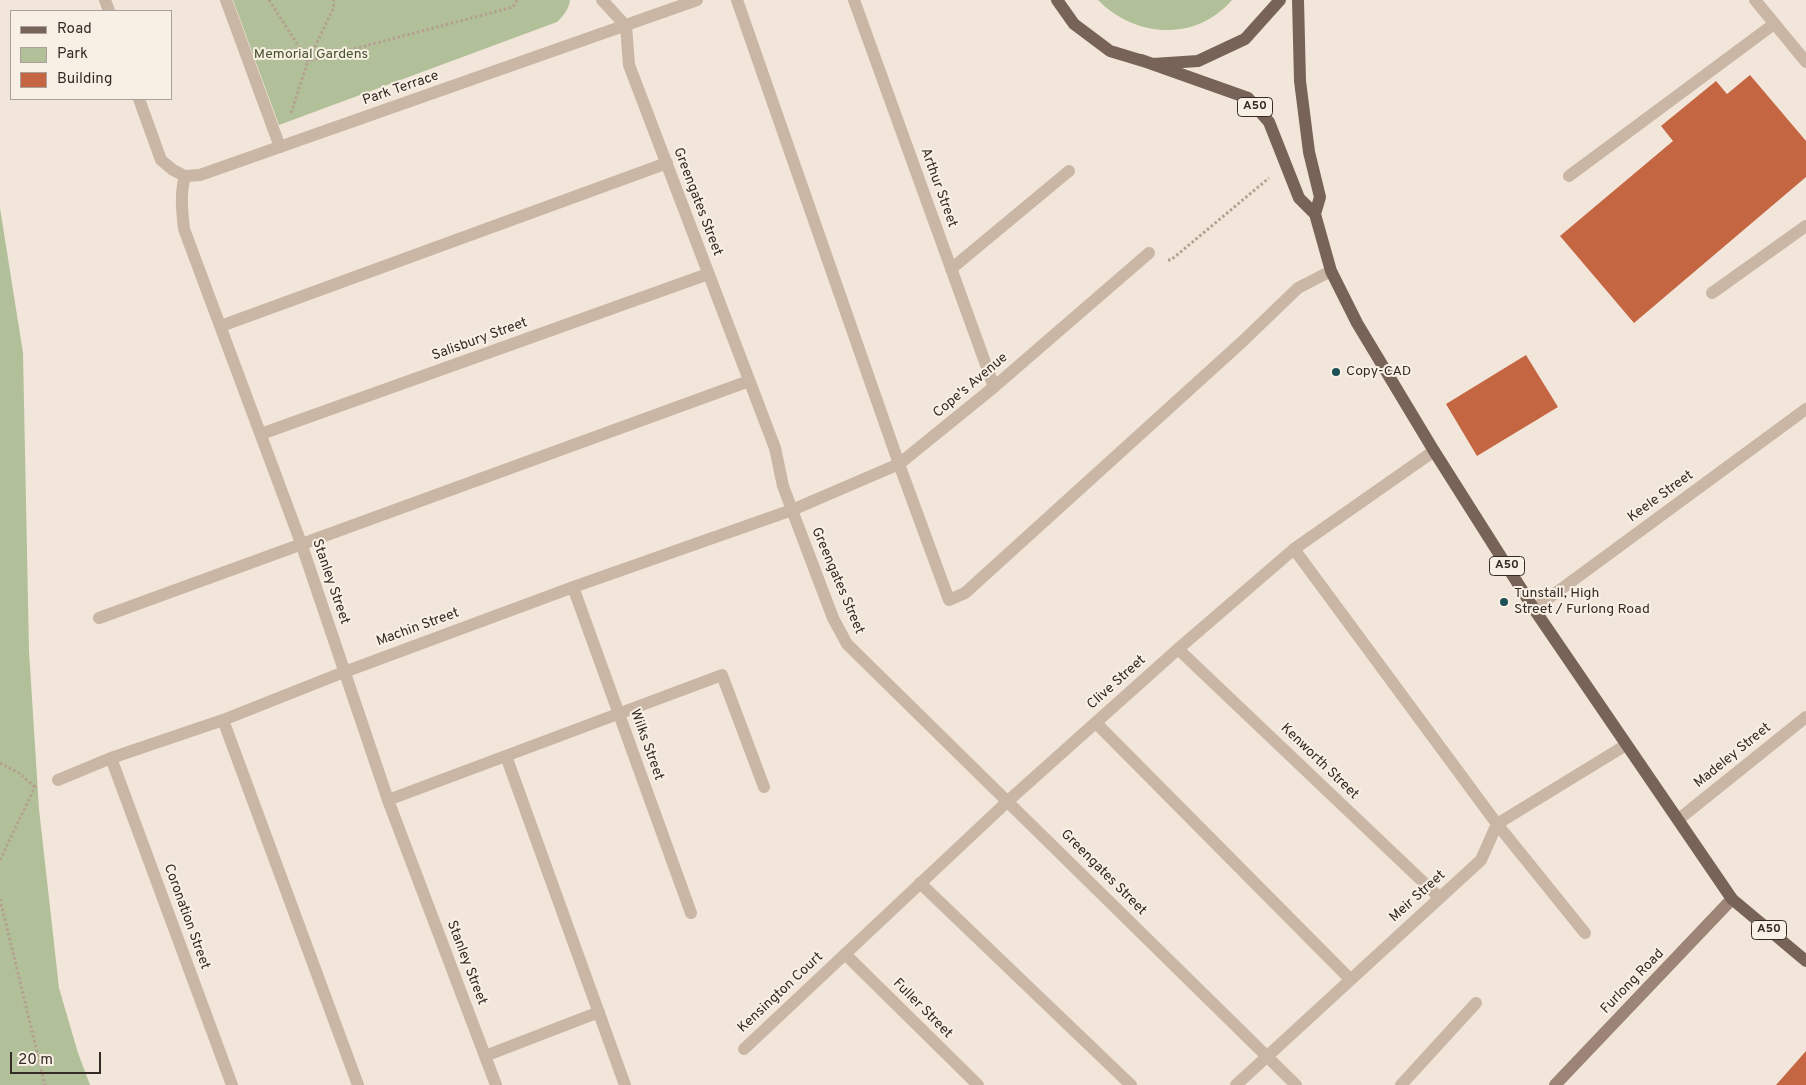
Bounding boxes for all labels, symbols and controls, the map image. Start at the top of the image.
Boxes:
legend [10,10,172,100]
text: Road [57,20,92,39]
text: Park [57,45,88,64]
park label: Memorial Gardens [254,47,368,63]
street label: Park Terrace [361,68,441,110]
text: Building [57,70,112,89]
road number: A50 [1238,98,1272,116]
street label: Greengates Street [669,146,725,258]
street label: Arthur Street [916,146,960,230]
street label: Salisbury Street [430,315,530,365]
street label: Cope's Avenue [930,350,1012,422]
place label: Copy-CAD [1346,364,1411,380]
marker: Copy-CAD [1330,366,1342,378]
street label: Keele Street [1625,468,1697,526]
street label: Greengates Street [807,525,867,637]
street label: Stanley Street [308,537,352,627]
road number: A50 [1490,556,1524,576]
place label: Tunstall, High Street / Furlong Road [1514,586,1650,618]
marker: Tunstall, High Street / Furlong Road [1498,596,1510,608]
street label: Machin Street [374,605,462,651]
street label: Clive Street [1084,652,1150,714]
street label: Wilks Street [625,707,667,783]
street label: Kenworth Street [1276,720,1362,804]
street label: Madeley Street [1691,720,1775,792]
street label: Greengates Street [1057,827,1149,919]
street label: Coronation Street [159,862,213,972]
street label: Meir Street [1386,867,1450,927]
street label: Stanley Street [442,918,490,1008]
road number: A50 [1752,920,1786,940]
street label: Furlong Road [1598,946,1668,1018]
street label: Kensington Court [735,949,827,1037]
street label: Fuller Street [889,976,955,1042]
scale bar [12,1042,104,1074]
text: 20 m [18,1051,53,1070]

